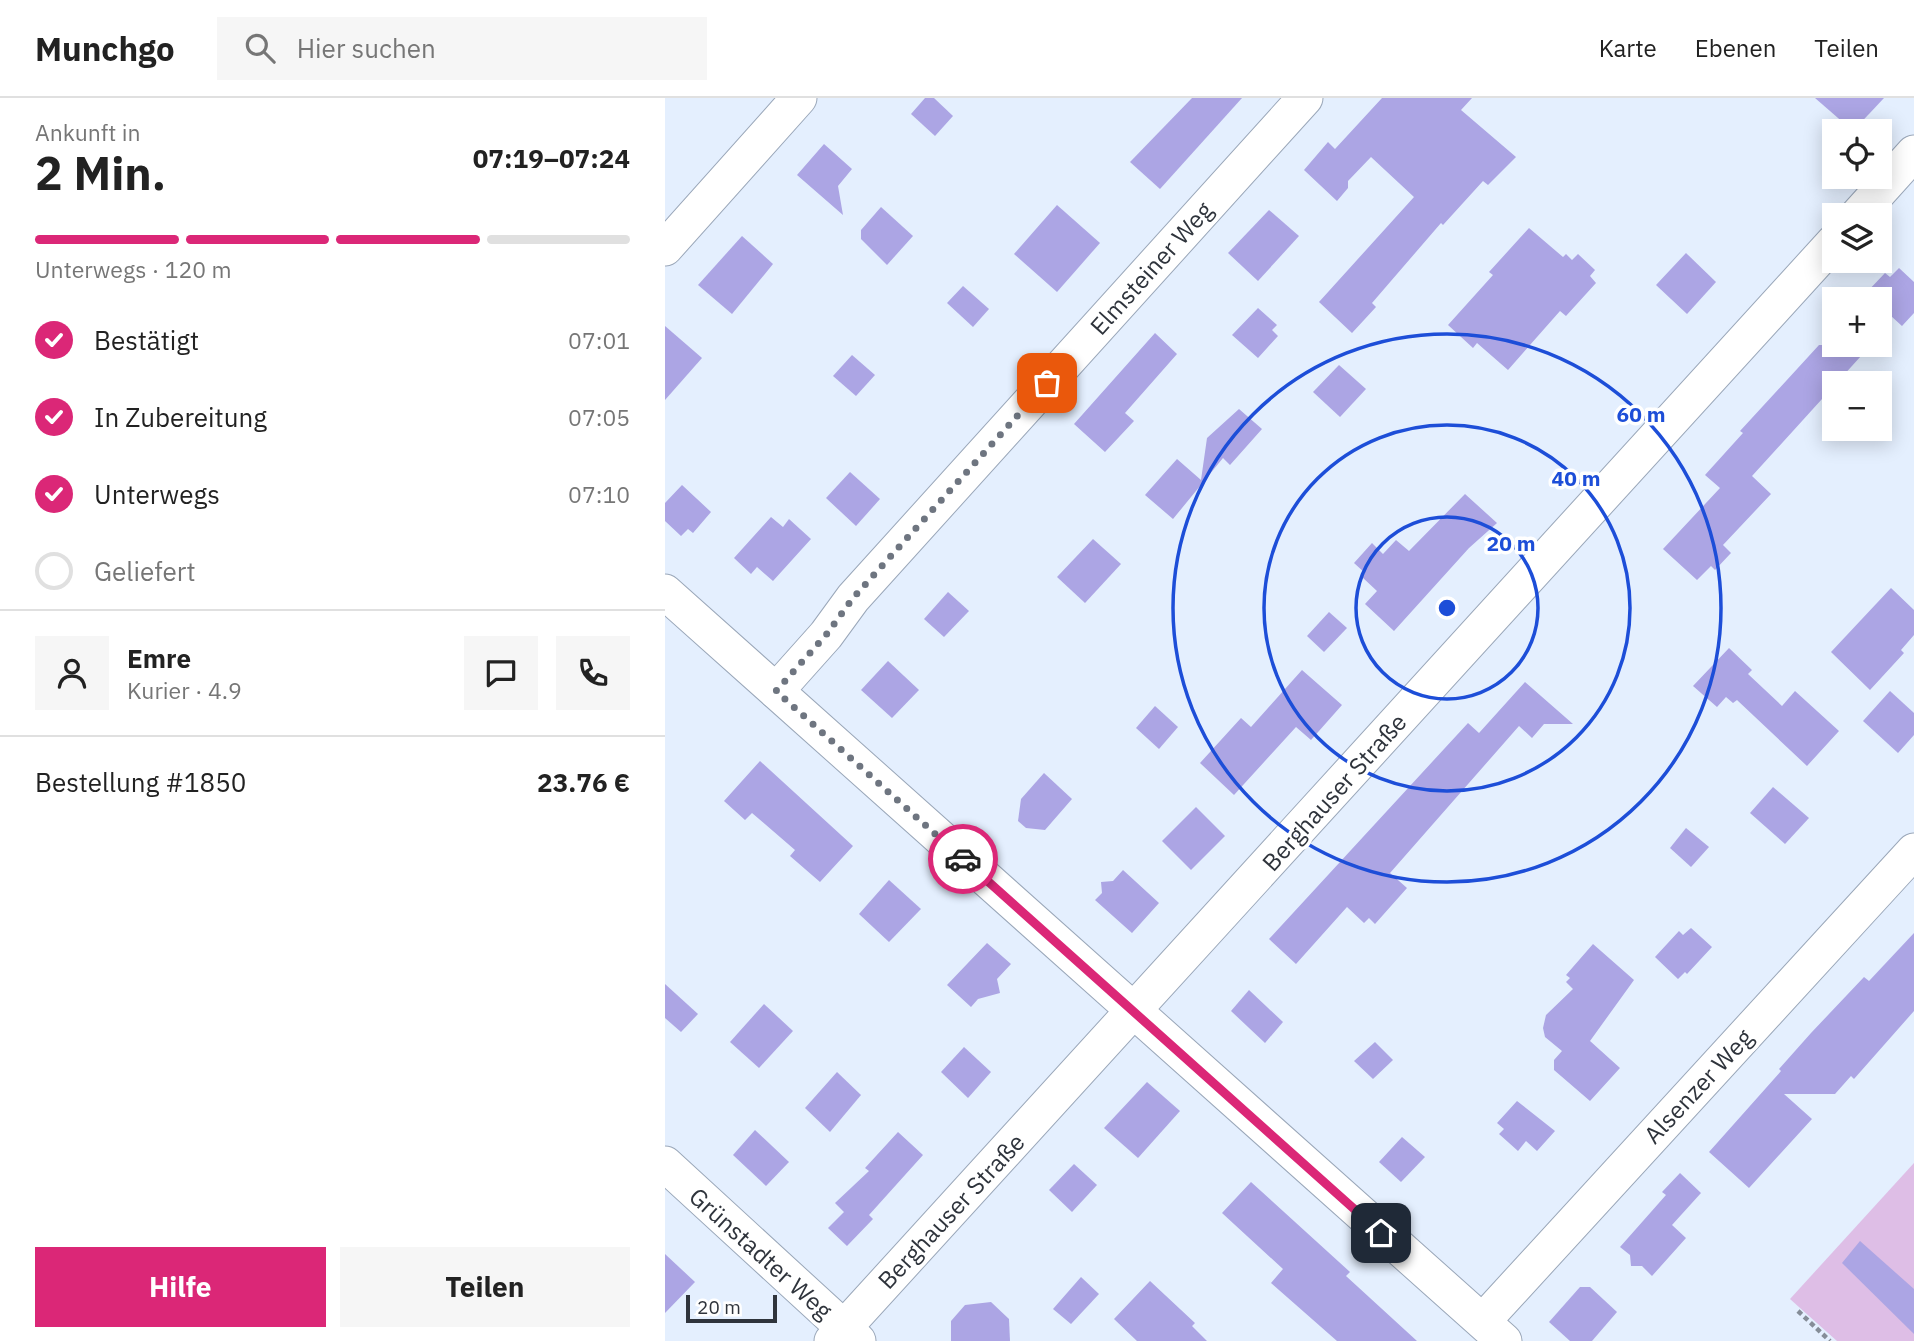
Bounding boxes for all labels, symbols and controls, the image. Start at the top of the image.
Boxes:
search box [217,17,707,80]
text: Munchgo [35,27,175,70]
icon: search [241,29,279,67]
text: Hier suchen [297,31,436,65]
text: Karte [1599,32,1657,64]
text: Ebenen [1695,32,1776,64]
text: Teilen [1814,32,1879,64]
text: Ankunft in [35,117,141,147]
map controls [1822,119,1892,441]
button: locate [1822,119,1892,189]
text: 07:19–07:24 [473,141,630,175]
text: 2 Min. [35,143,166,203]
street label: Elmsteiner Weg [1083,194,1220,341]
button: layers [1822,203,1892,273]
text: Unterwegs · 120 m [35,254,232,284]
button: + [1822,287,1892,357]
icon: check [35,321,73,359]
text: Bestätigt [94,323,199,357]
text: 07:01 [568,325,630,355]
pin [1017,353,1077,413]
icon: bag [1028,364,1066,402]
button: − [1822,371,1892,441]
icon: check [35,398,73,436]
text: In Zubereitung [94,400,267,434]
text: 60 m [1617,400,1665,428]
text: 07:05 [568,402,630,432]
text: 40 m [1552,464,1600,492]
icon: check [35,475,73,513]
text: Unterwegs [94,477,220,511]
text: 07:10 [568,479,630,509]
text: 20 m [1487,529,1535,557]
text: Geliefert [94,554,196,588]
centre of rings [1435,596,1459,620]
button: person [35,636,109,710]
button: chat [464,636,538,710]
button: phone [556,636,630,710]
text: Emre [127,641,191,675]
text: Kurier · 4.9 [127,675,242,705]
street label: Berghauser Straße [1255,706,1413,878]
text: Bestellung #1850 [35,765,246,799]
text: 23.76 € [537,765,630,799]
courier [928,824,998,894]
icon: car [944,840,982,878]
street label: Alsenzer Weg [1637,1022,1760,1150]
street label: Berghauser Straße [871,1126,1031,1296]
street label: Grünstadter Weg [683,1180,840,1326]
pin [1351,1203,1411,1263]
icon: home [1362,1214,1400,1252]
button: Hilfe [35,1247,326,1327]
button: Teilen [340,1247,630,1327]
scale bar [686,1292,777,1324]
text: 20 m [697,1295,741,1319]

